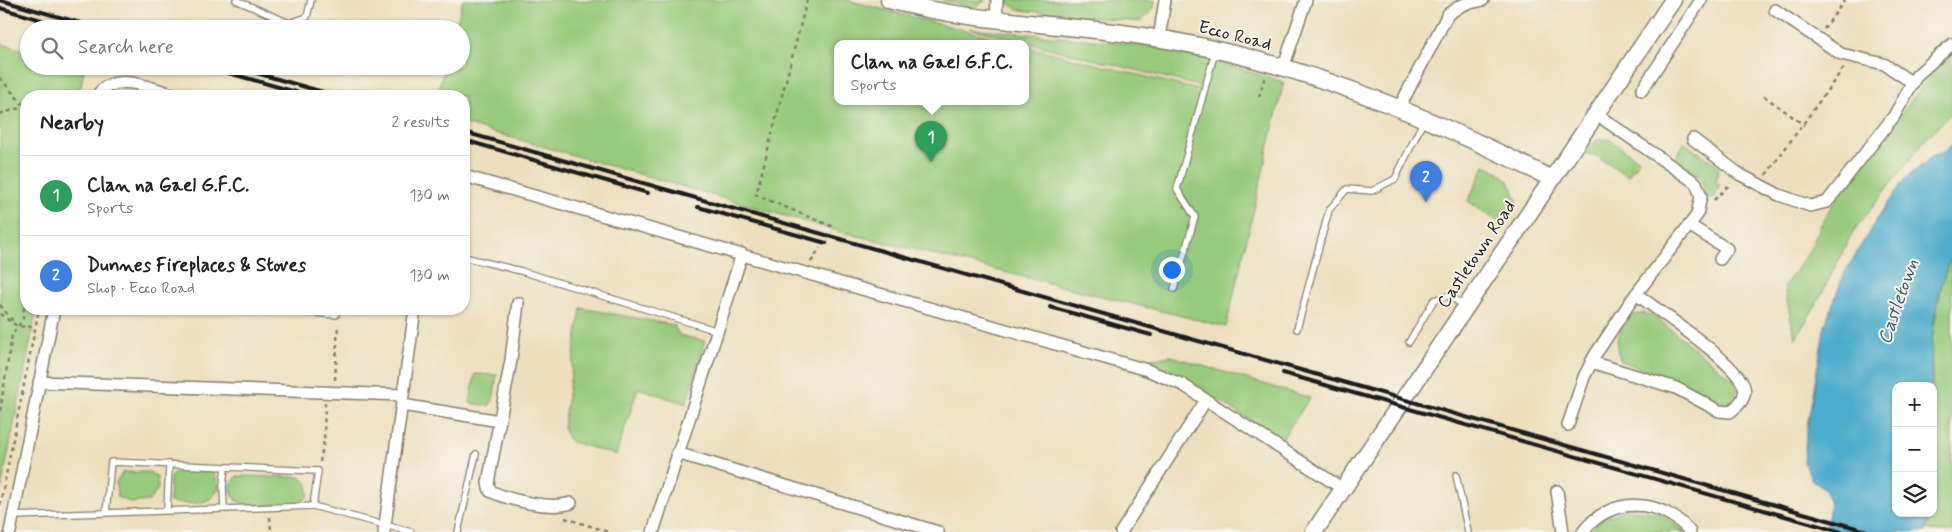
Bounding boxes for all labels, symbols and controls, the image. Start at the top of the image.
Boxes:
street label: Ecco Road [1196,15,1274,57]
search box [20,20,470,75]
icon: search [38,34,66,62]
text: Search here [78,35,174,60]
popup [834,40,1029,105]
text: Clan na Gael G.F.C. [850,50,1013,75]
text: Sports [850,75,897,96]
text: Nearby [40,109,104,137]
text: 2 results [392,112,450,133]
pin: 1 [915,121,947,162]
pin: 2 [1410,161,1442,202]
text: Clan na Gael G.F.C. [87,173,249,198]
text: 1 [52,185,60,206]
text: 130 m [409,185,450,206]
street label: Castletown Road [1432,196,1522,313]
text: Sports [87,198,133,219]
text: Dunnes Fireplaces & Stoves [87,253,306,278]
water label: Castletown [1872,256,1925,347]
your location [1159,257,1185,283]
text: 2 [52,265,60,286]
text: 130 m [409,265,450,286]
text: Shop · Ecco Road [87,278,195,299]
map controls [1892,382,1937,517]
button: + [1892,382,1937,427]
button: − [1892,427,1937,472]
button: layers [1892,472,1937,517]

